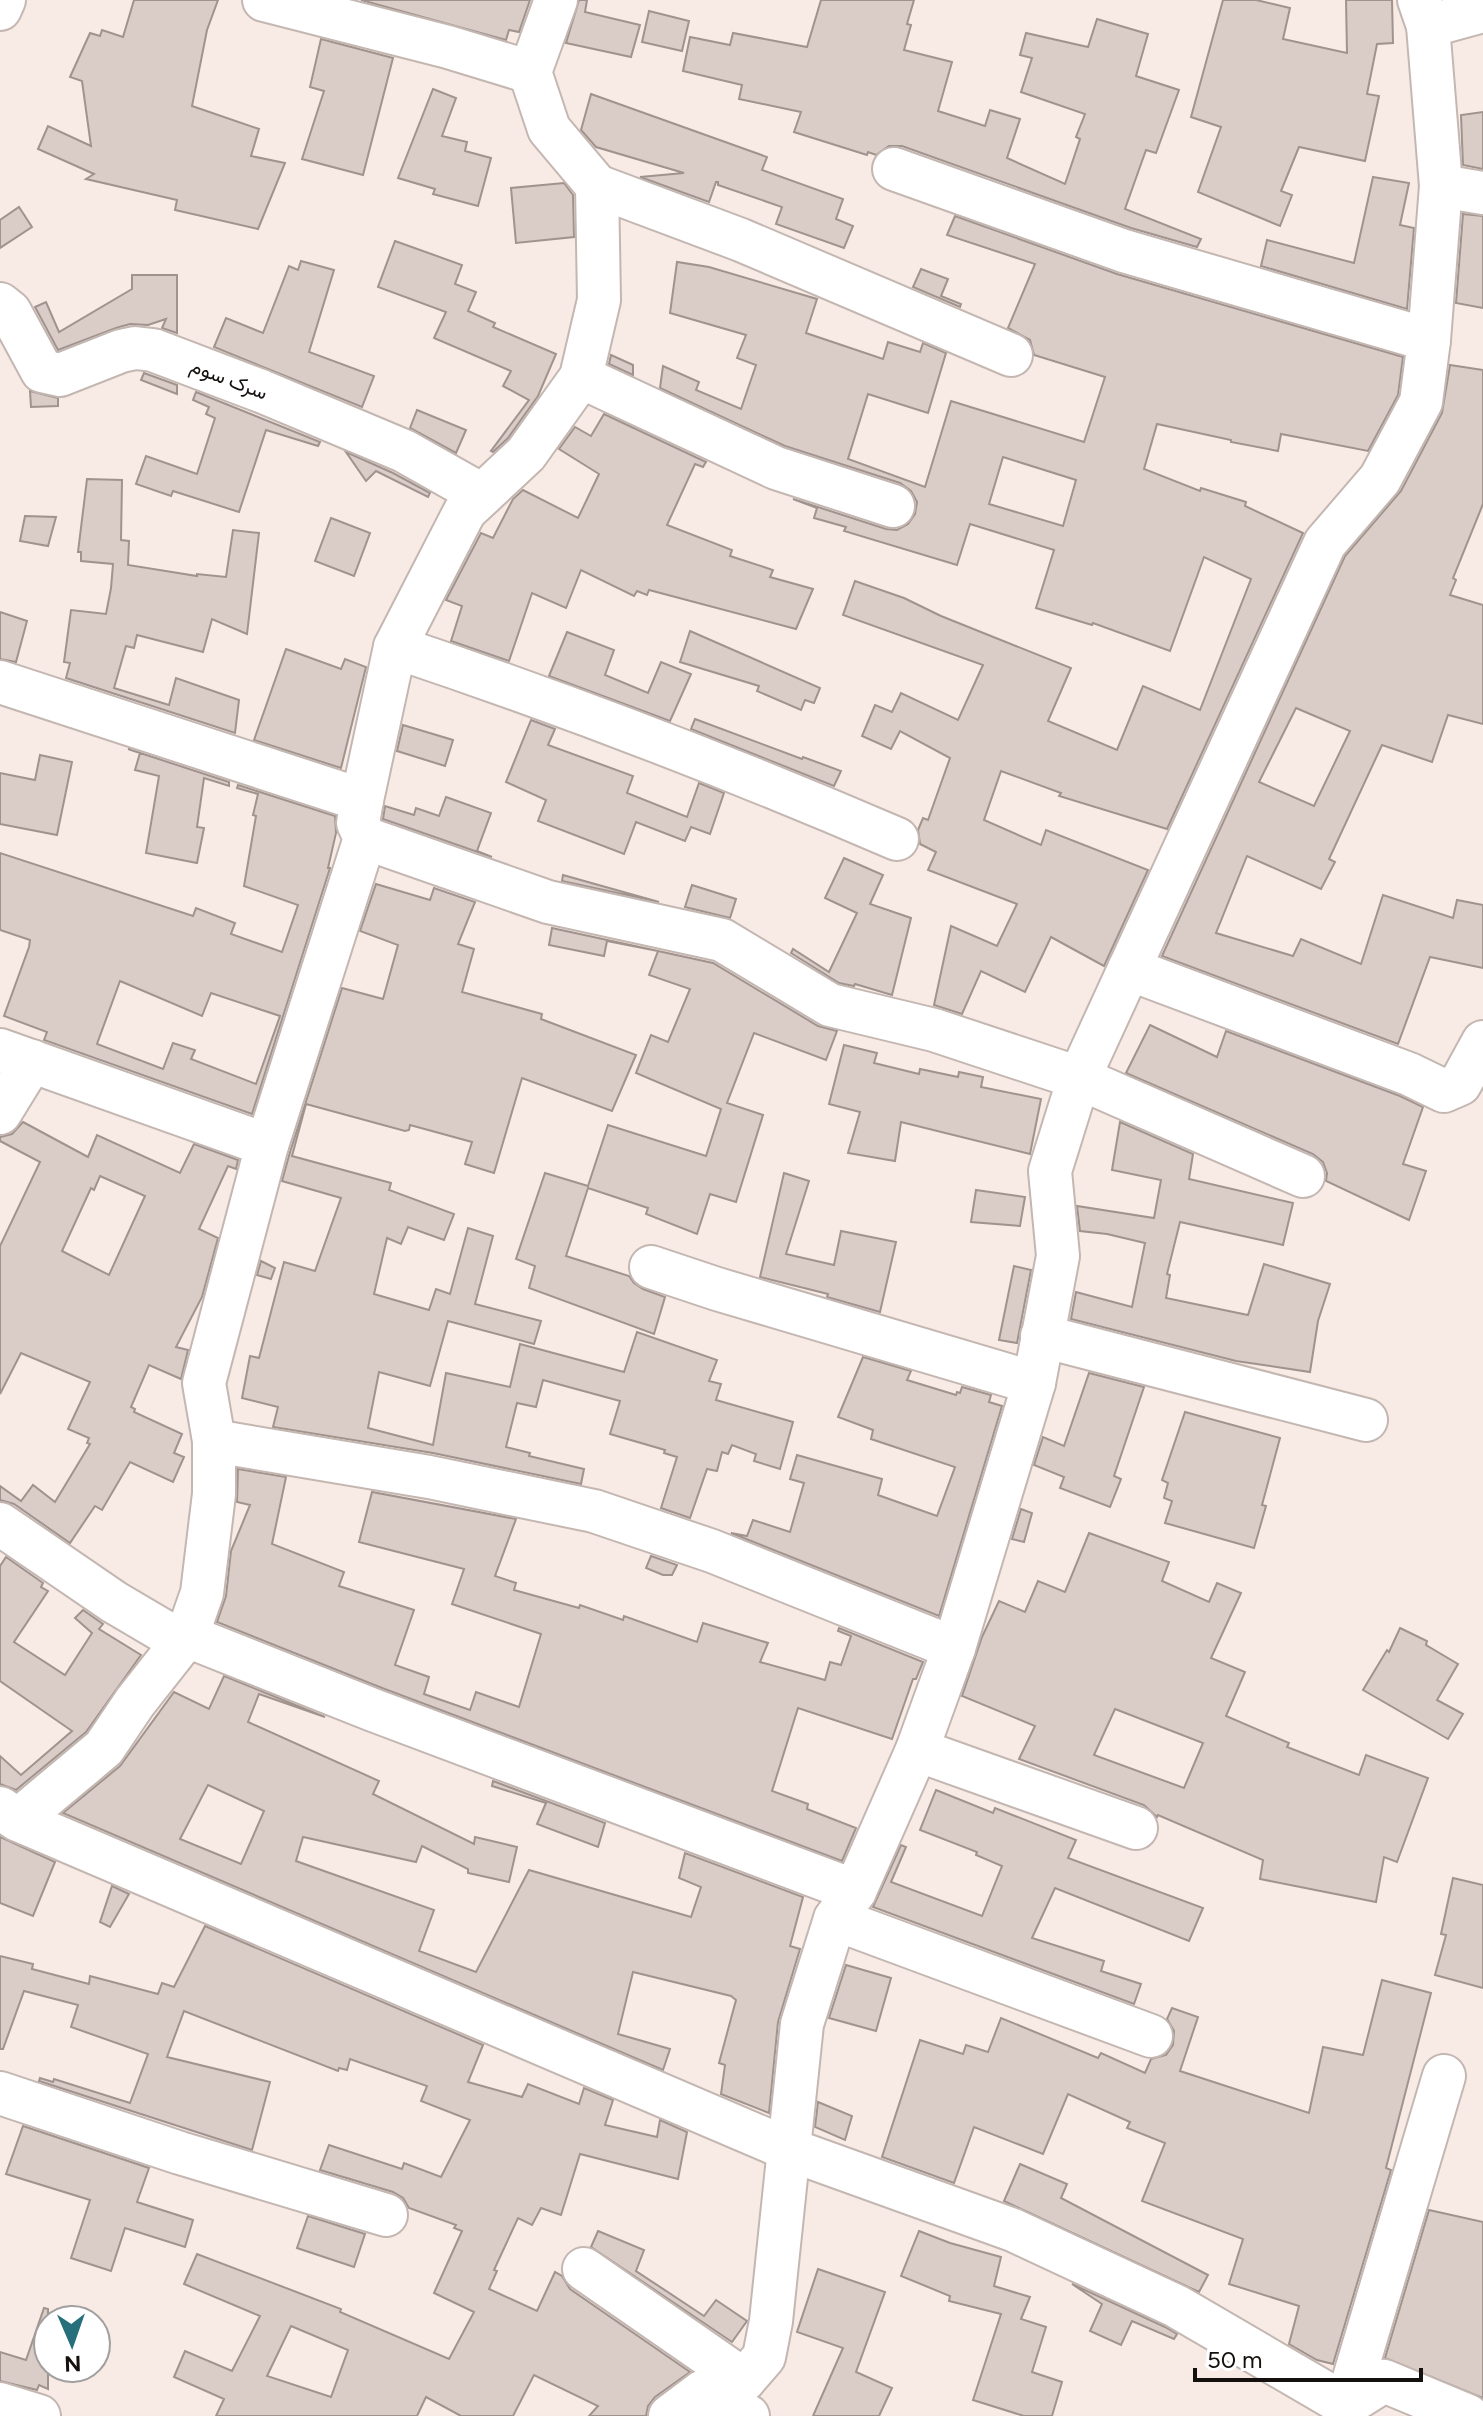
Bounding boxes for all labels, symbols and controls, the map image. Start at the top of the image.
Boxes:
street label: سرک سوم [187,353,271,406]
north arrow [32,2304,112,2384]
scale bar [1195,2332,1421,2382]
text: 50 m [1207,2345,1263,2374]
text: N [64,2350,82,2377]

